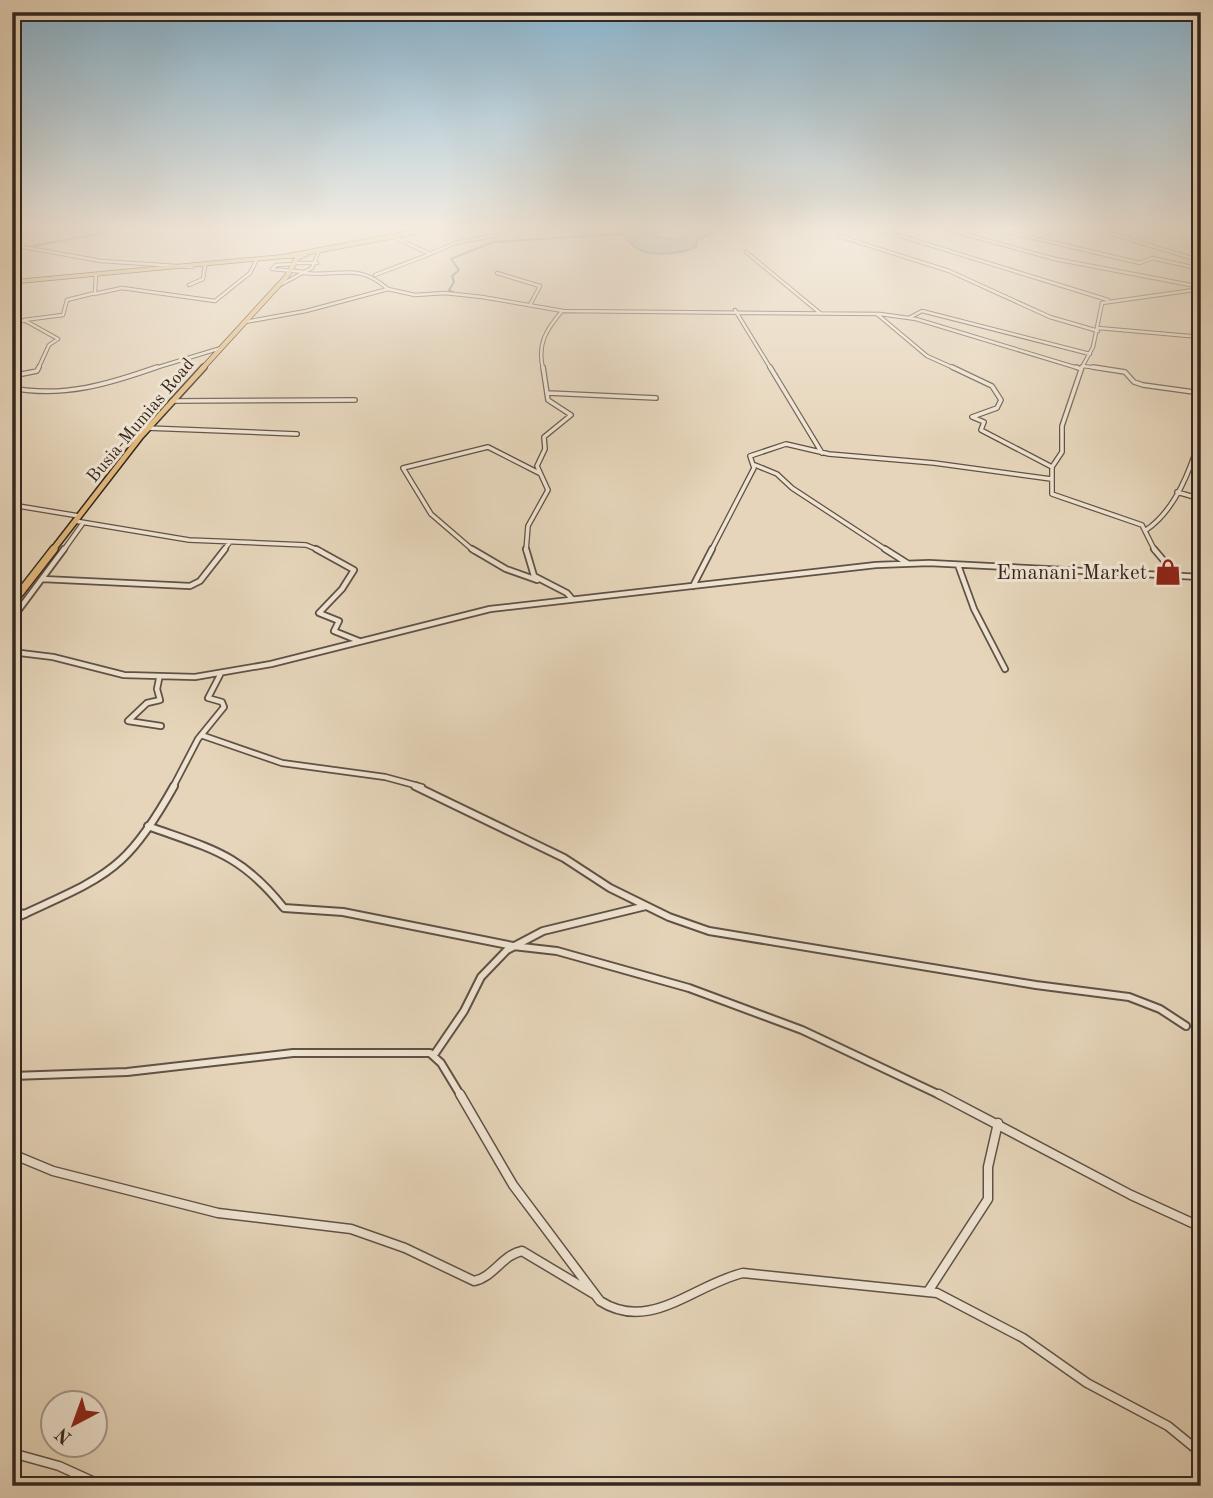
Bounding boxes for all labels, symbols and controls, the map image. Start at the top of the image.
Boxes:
street label: Busia-Mumias Road [84,355,198,486]
shop icon: Emanani Market [1153,557,1183,587]
place label: Emanani Market [996,563,1147,584]
north arrow [38,1390,108,1460]
text: N [52,1423,76,1447]

